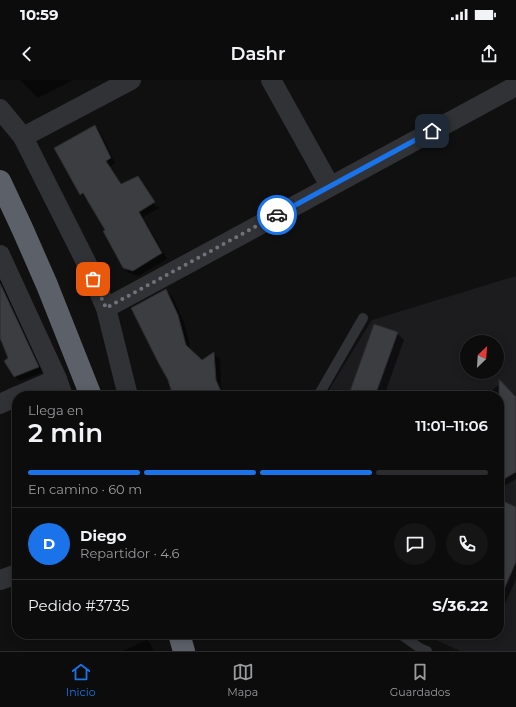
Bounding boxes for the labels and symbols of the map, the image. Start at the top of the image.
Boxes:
pin [415,114,449,148]
courier [257,195,297,235]
pin [76,262,110,296]
north arrow [460,335,504,379]

